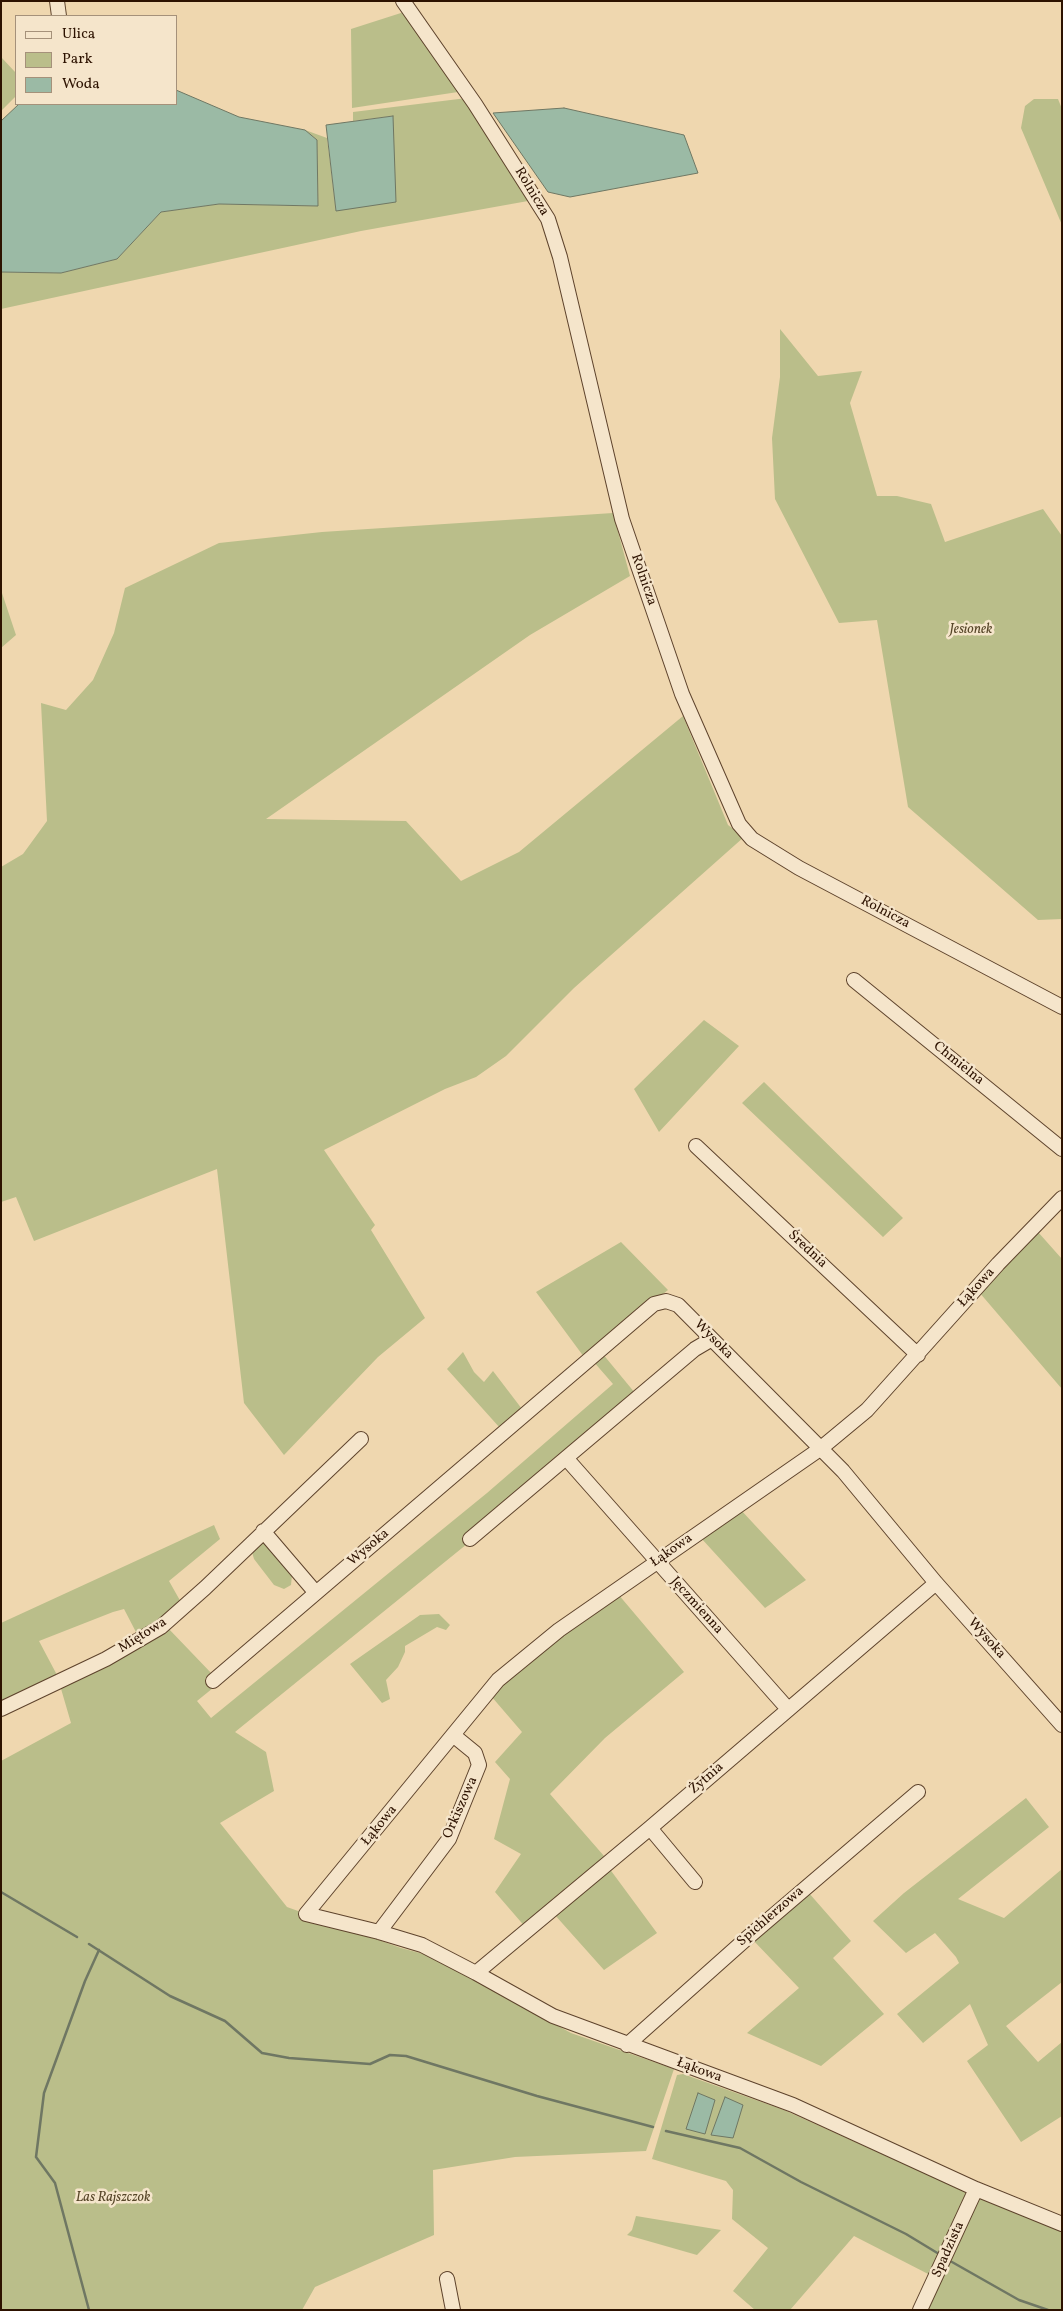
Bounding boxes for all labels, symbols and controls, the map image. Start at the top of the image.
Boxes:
legend [15,15,178,105]
text: Ulica [62,24,95,45]
text: Park [62,49,93,70]
text: Woda [62,74,100,95]
street label: Rolnicza [510,165,552,219]
street label: Rolnicza [626,552,660,608]
park label: Jesionek [950,622,992,638]
street label: Rolnicza [857,893,913,933]
street label: Chmielna [929,1039,987,1089]
street label: Średnia [784,1228,830,1272]
street label: Łąkowa [955,1265,999,1311]
street label: Wysoka [690,1317,736,1363]
street label: Wysoka [345,1526,393,1570]
street label: Łąkowa [648,1531,696,1571]
street label: Jęczmienna [666,1574,726,1638]
street label: Miętowa [116,1615,170,1657]
street label: Wysoka [963,1615,1009,1663]
street label: Żytnia [686,1759,728,1799]
street label: Orkiszowa [440,1774,482,1842]
street label: Łąkowa [359,1802,401,1850]
street label: Spichlerzowa [734,1883,808,1951]
street label: Łąkowa [674,2055,724,2087]
park label: Las Rajszczok [76,2190,150,2206]
street label: Spadzista [929,2219,969,2281]

